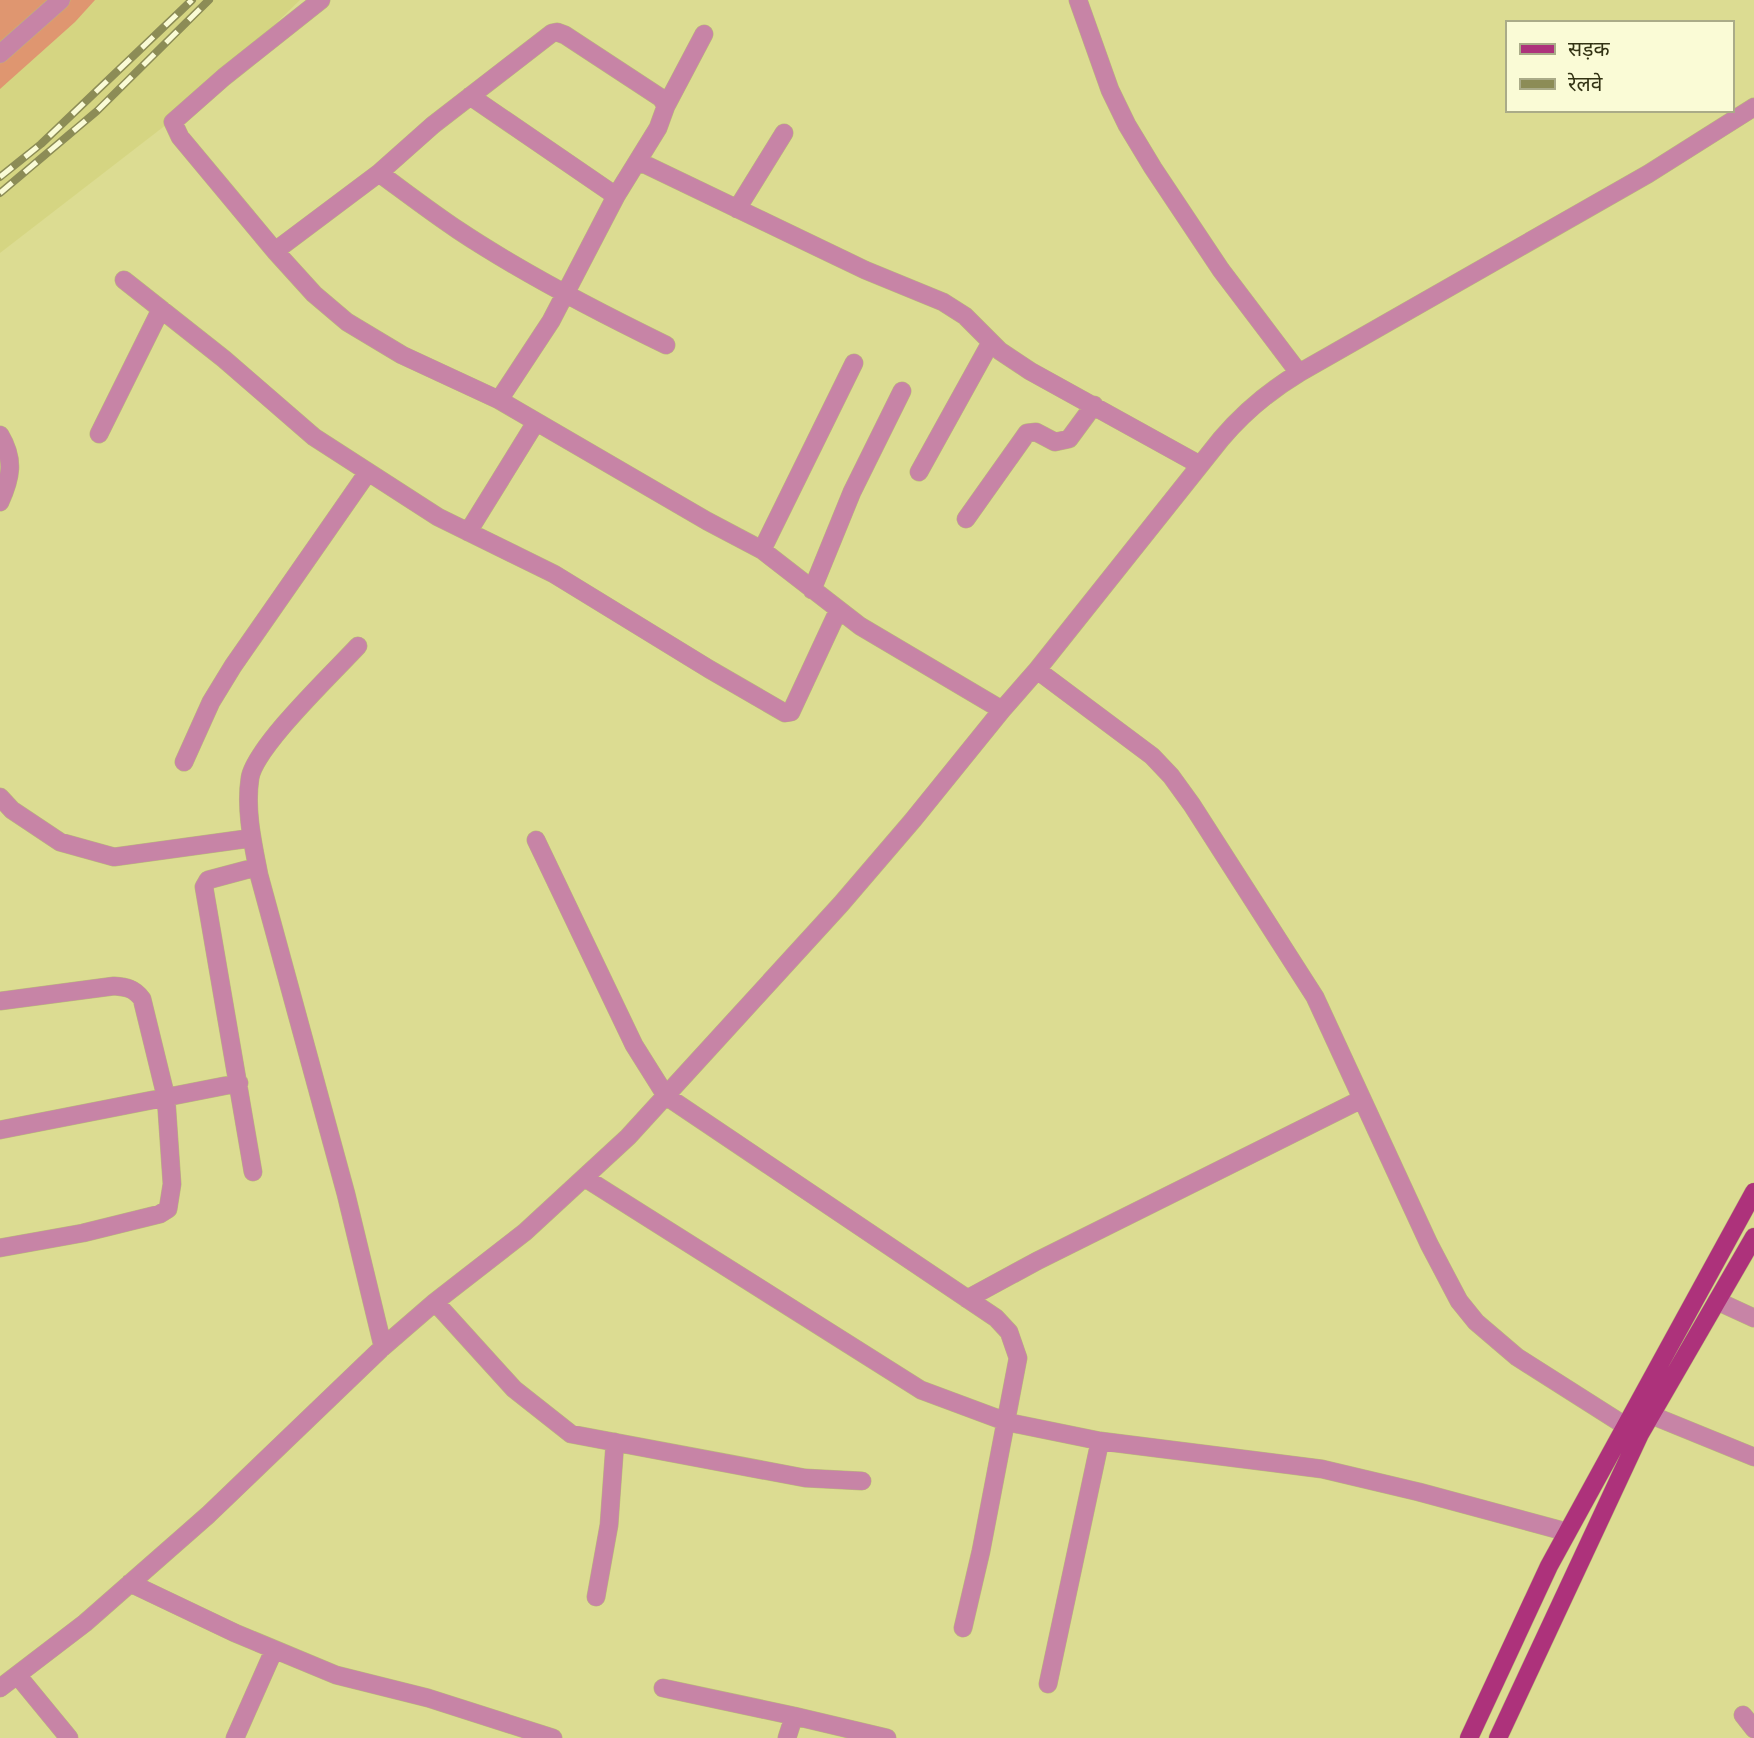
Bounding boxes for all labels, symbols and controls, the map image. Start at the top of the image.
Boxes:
legend [1506,21,1733,112]
text: सड़क [1568,36,1610,61]
text: रेलवे [1567,71,1603,96]

